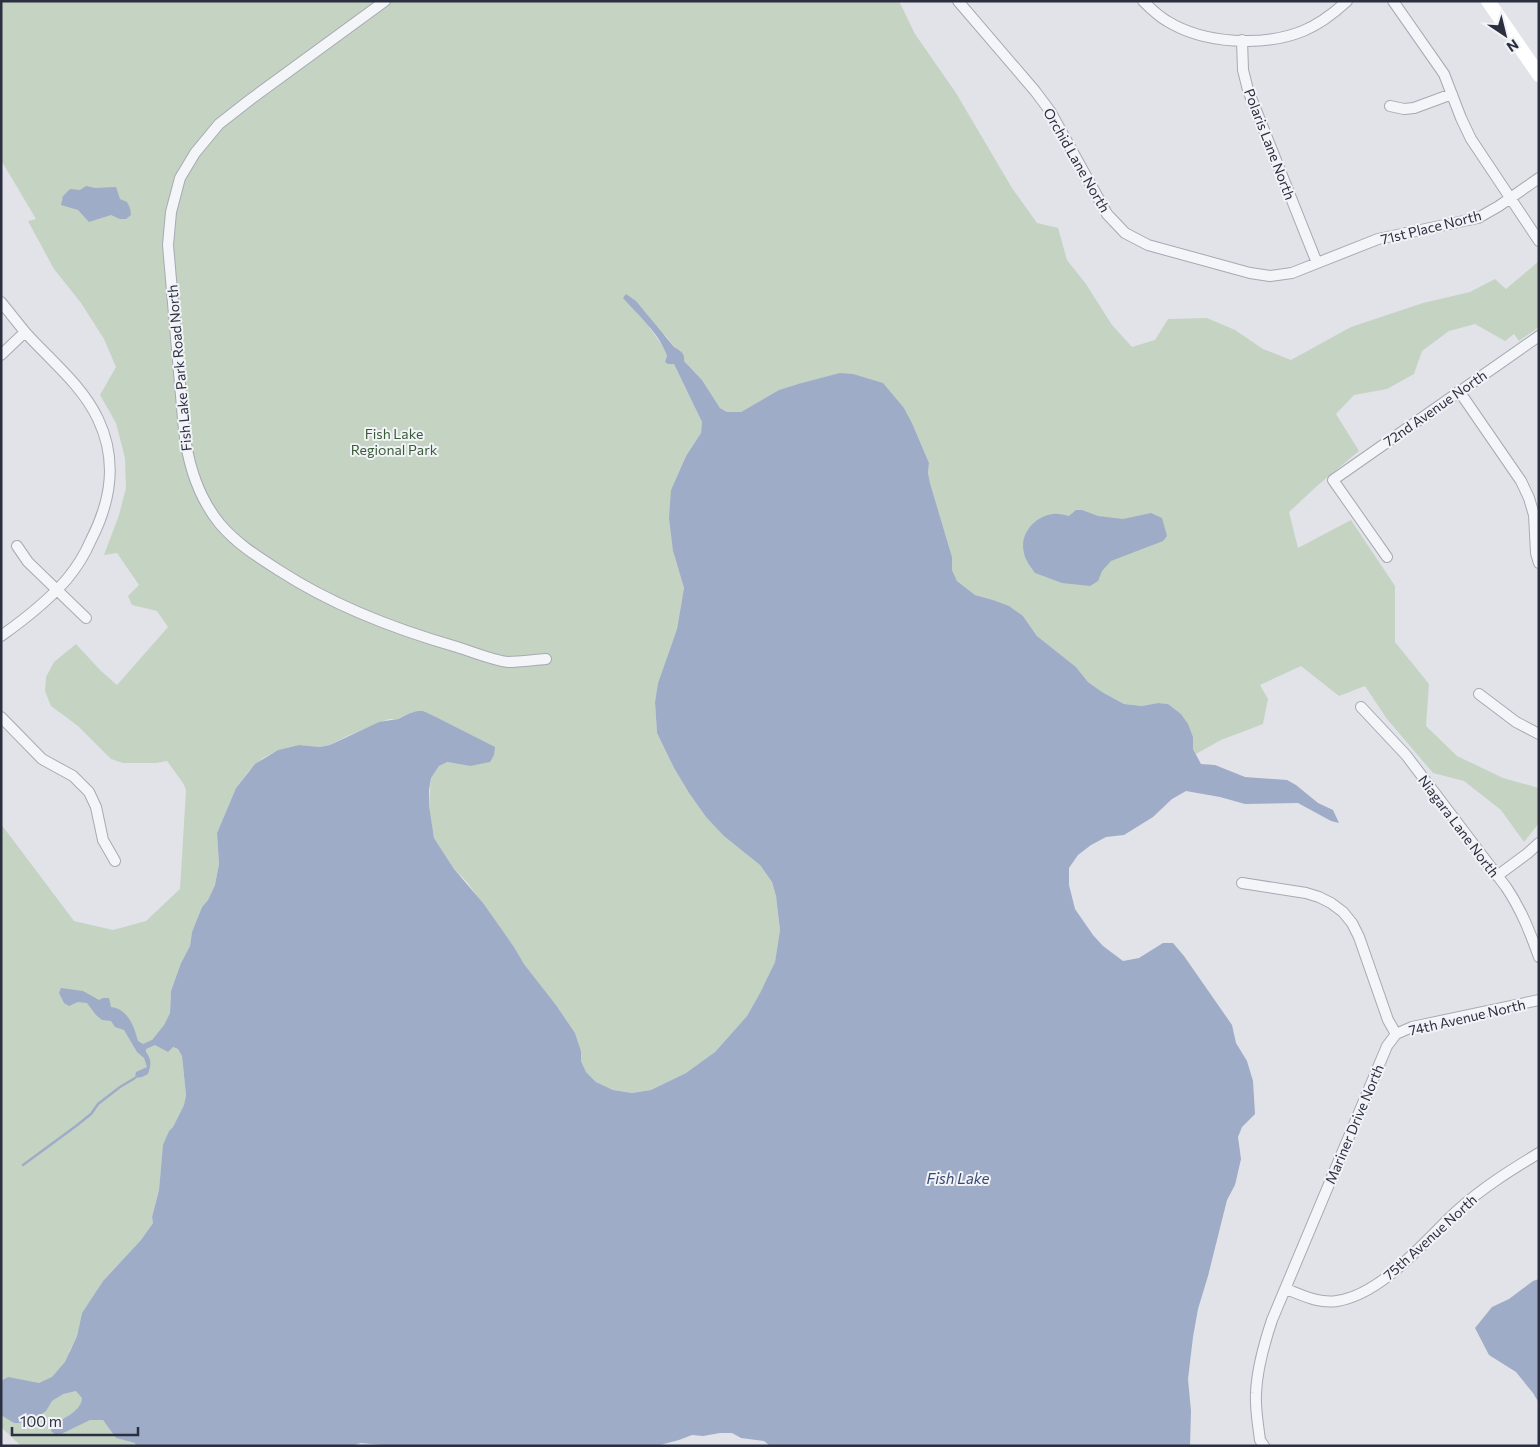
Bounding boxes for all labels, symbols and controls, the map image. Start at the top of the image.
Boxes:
north arrow [1480,10,1530,60]
text: N [1504,36,1522,56]
street label: Polaris Lane North [1241,86,1299,202]
street label: Orchid Lane North [1040,105,1114,215]
street label: 71st Place North [1379,206,1483,248]
street label: Fish Lake Park Road North [163,284,195,452]
street label: 72nd Avenue North [1380,366,1490,450]
park label: Fish Lake Regional Park [351,425,438,458]
street label: Niagara Lane North [1415,772,1503,880]
street label: 74th Avenue North [1407,995,1527,1039]
street label: Mariner Drive North [1321,1062,1387,1186]
water label: Fish Lake [927,1169,990,1187]
street label: 75th Avenue North [1380,1191,1480,1283]
scale bar [12,1404,139,1436]
text: 100 m [20,1412,62,1430]

